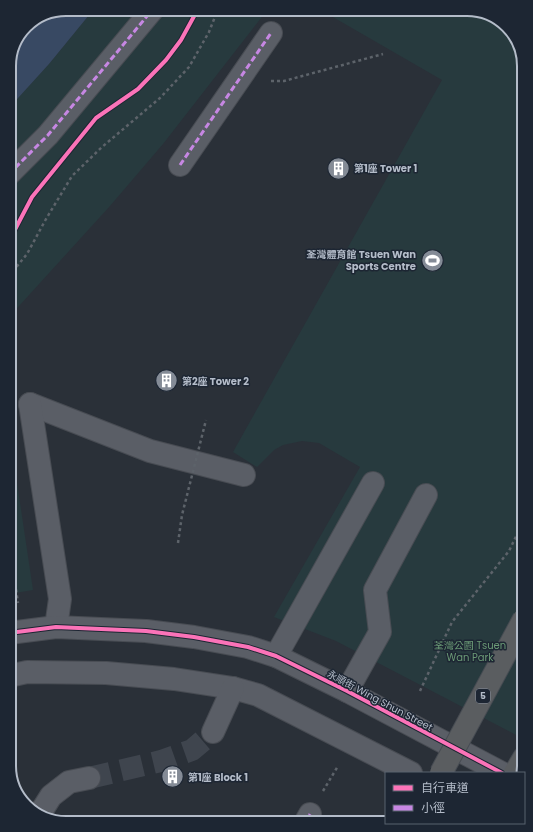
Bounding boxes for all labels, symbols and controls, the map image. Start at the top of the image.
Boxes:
building icon: 第1座 Tower 1 [326,155,352,181]
place label: 第1座 Tower 1 [354,161,417,176]
place label: 荃灣體育館 Tsuen Wan Sports Centre [307,247,416,274]
sports icon: 荃灣體育館 Tsuen Wan Sports Centre [419,247,445,273]
building icon: 第2座 Tower 2 [154,368,180,394]
place label: 第2座 Tower 2 [182,374,249,389]
park label: 荃灣公園 Tsuen Wan Park [434,638,506,665]
street label: 永順街 Wing Shun Street [324,666,436,735]
road number: 5 [476,689,490,703]
building icon: 第1座 Block 1 [159,764,185,790]
place label: 第1座 Block 1 [188,770,248,785]
legend [385,772,525,824]
text: 自行車道 [421,779,469,796]
text: 小徑 [421,799,445,816]

